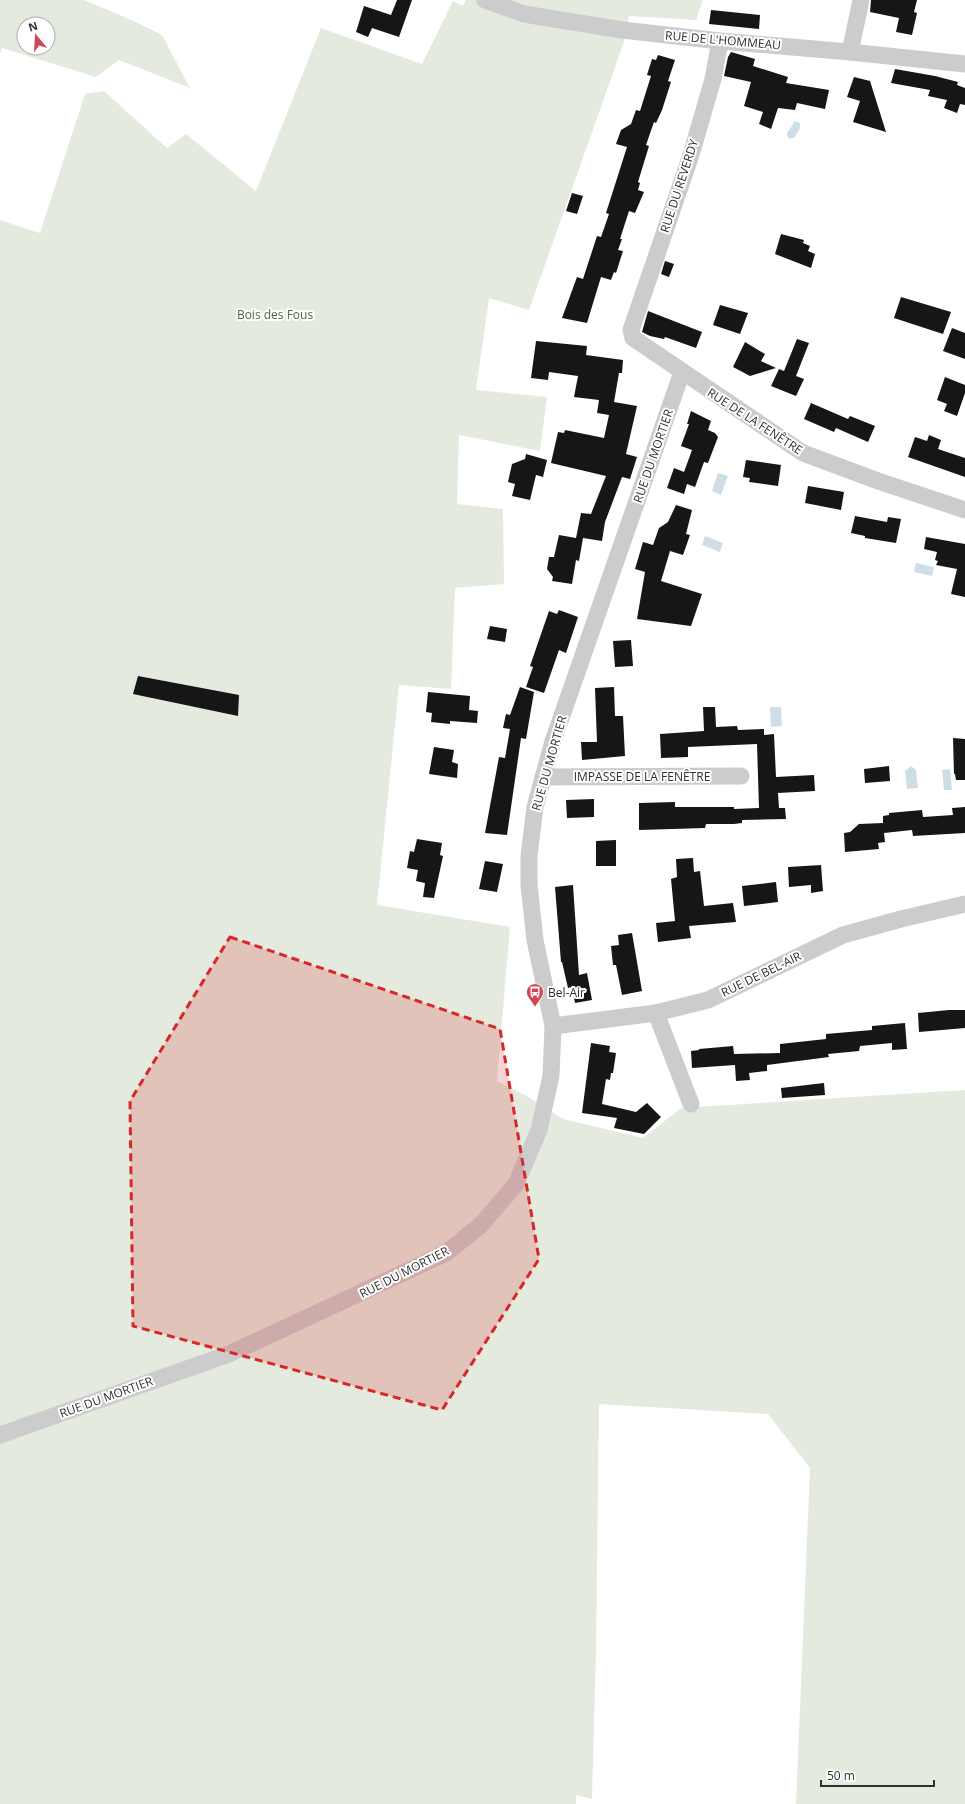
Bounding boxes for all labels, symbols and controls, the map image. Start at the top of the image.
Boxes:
north arrow [16,16,56,56]
text: N [26,17,39,35]
street label: RUE DE L'HOMMEAU [664,26,782,54]
street label: RUE DU REVERDY [656,137,702,235]
park label: Bois des Fous [237,306,313,323]
street label: RUE DE LA FENÊTRE [704,384,806,458]
street label: RUE DU MORTIER [629,406,677,505]
street label: RUE DU MORTIER [527,713,571,812]
street label: IMPASSE DE LA FENÊTRE [574,768,710,785]
street label: RUE DE BEL-AIR [718,947,804,1001]
bus stop icon: Bel-Air [525,982,545,1007]
place label: Bel-Air [548,984,585,1001]
street label: RUE DU MORTIER [356,1242,452,1302]
street label: RUE DU MORTIER [57,1372,156,1422]
scale bar [821,1762,934,1788]
text: 50 m [827,1767,855,1784]

